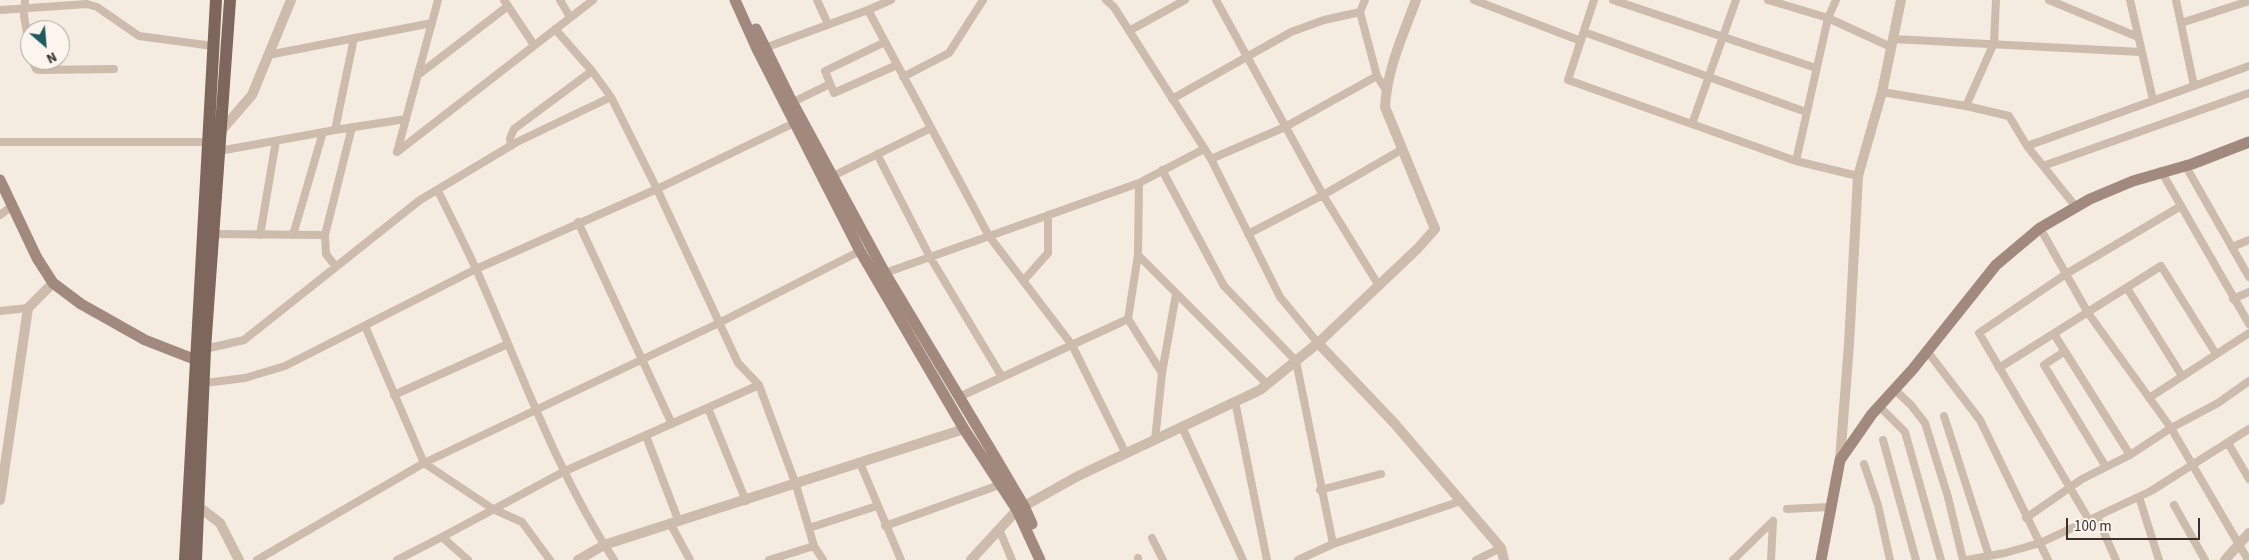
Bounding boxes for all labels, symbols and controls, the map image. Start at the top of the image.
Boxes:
north arrow [20,20,70,70]
text: N [43,46,60,68]
scale bar [2069,508,2203,540]
text: 100 m [2074,516,2112,537]

